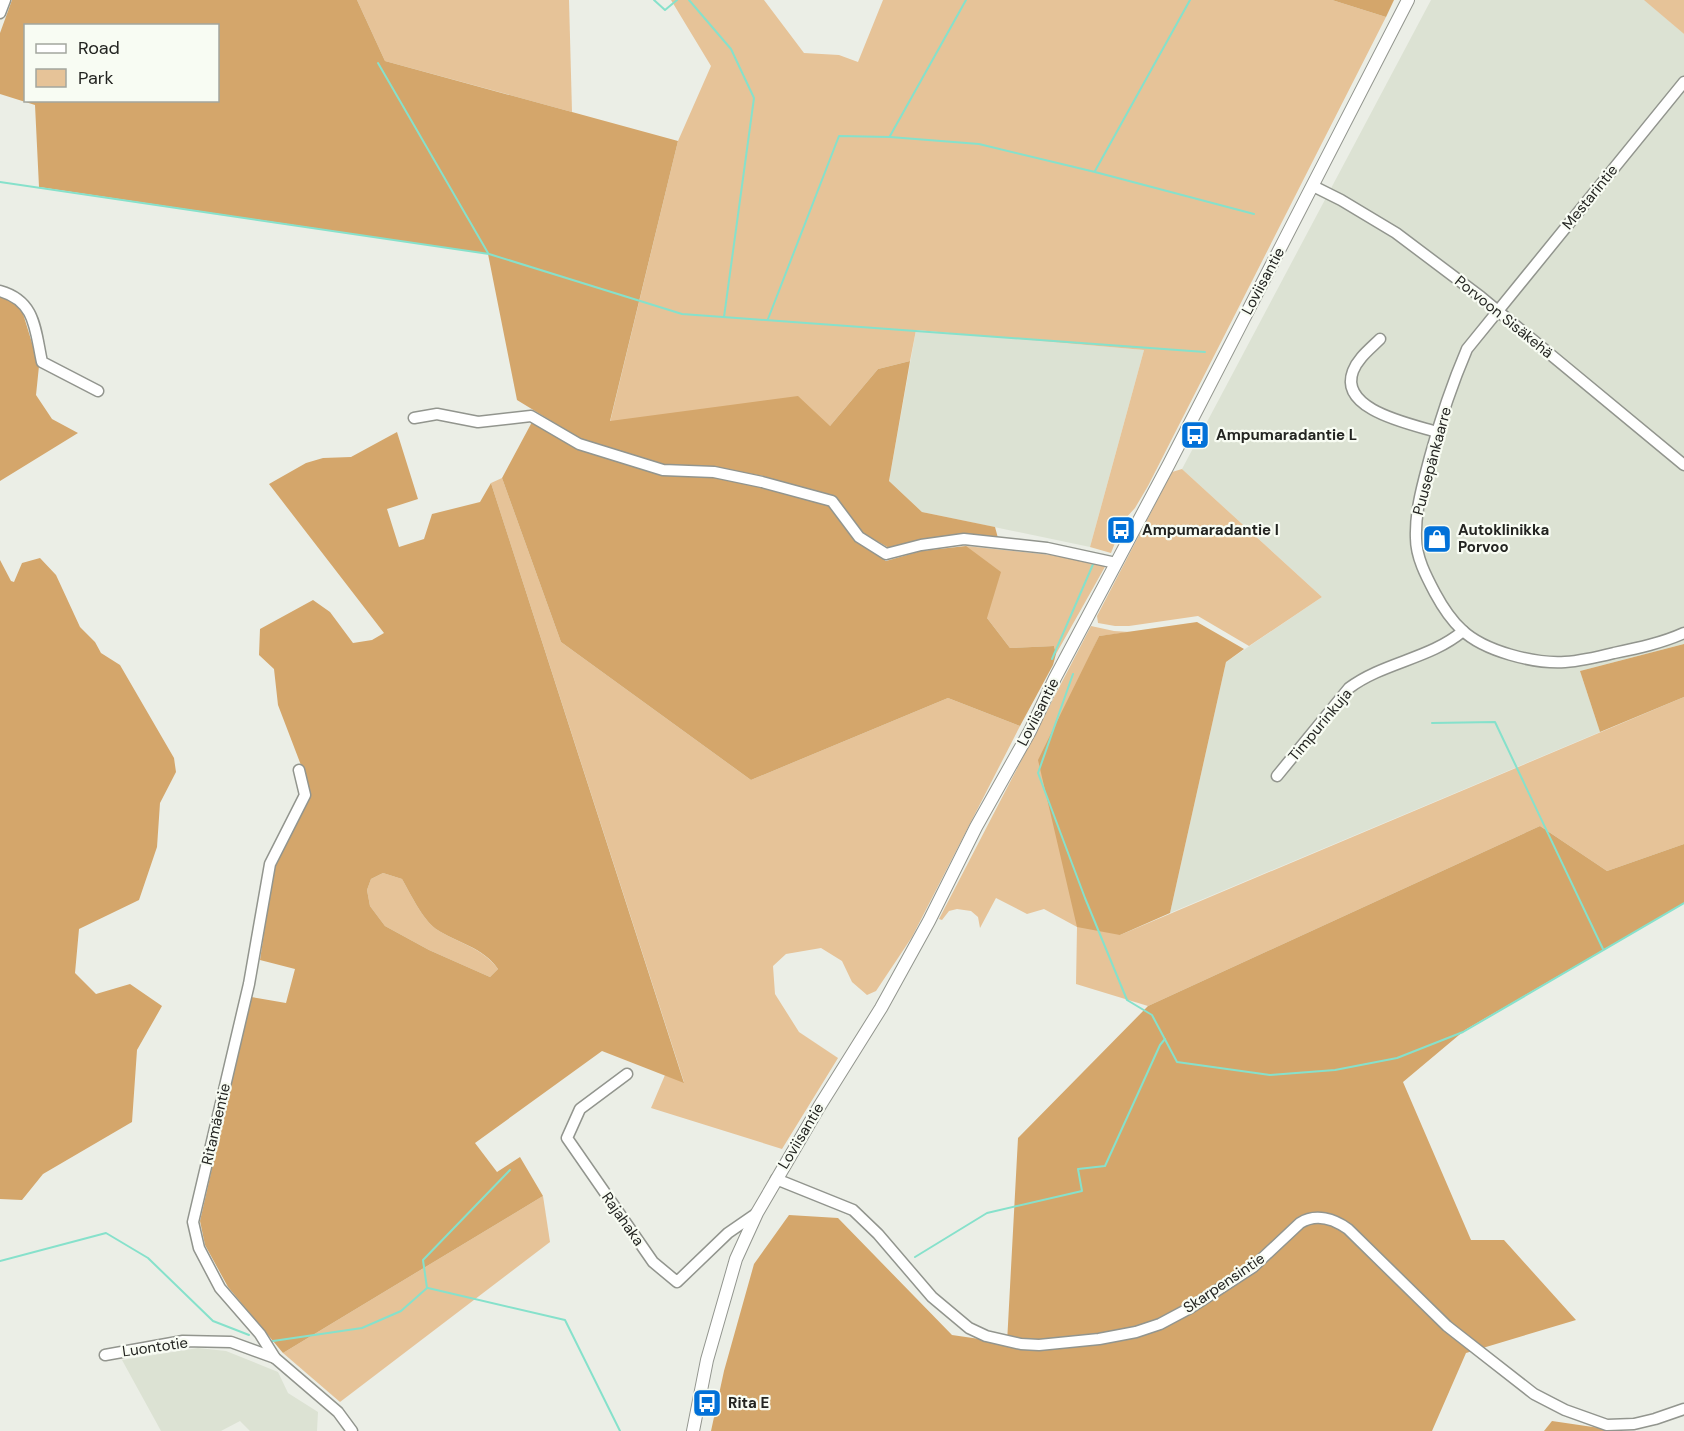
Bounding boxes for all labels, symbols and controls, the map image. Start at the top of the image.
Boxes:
legend [24,24,219,102]
text: Road [78,36,120,60]
text: Park [78,66,114,90]
street label: Mestarintie [1558,160,1622,234]
street label: Loviisantie [1237,244,1289,318]
street label: Porvoon Sisäkehä [1451,271,1557,363]
street label: Puusepänkaarre [1408,405,1456,517]
bus stop icon: Ampumaradantie L [1179,419,1211,451]
place label: Ampumaradantie L [1216,425,1357,445]
bus stop icon: Ampumaradantie I [1105,514,1137,546]
place label: Ampumaradantie I [1142,520,1279,540]
place label: Autoklinikka Porvoo [1458,520,1549,557]
shop icon: Autoklinikka Porvoo [1421,523,1453,555]
street label: Loviisantie [1012,675,1064,749]
street label: Timpurinkuja [1284,684,1356,766]
street label: Ritamäentie [197,1081,235,1167]
street label: Loviisantie [773,1099,829,1173]
street label: Rajahaka [597,1188,649,1250]
street label: Skarpensintie [1179,1248,1269,1318]
street label: Luontotie [121,1332,189,1362]
bus stop icon: Rita E [691,1387,723,1419]
place label: Rita E [728,1393,769,1413]

